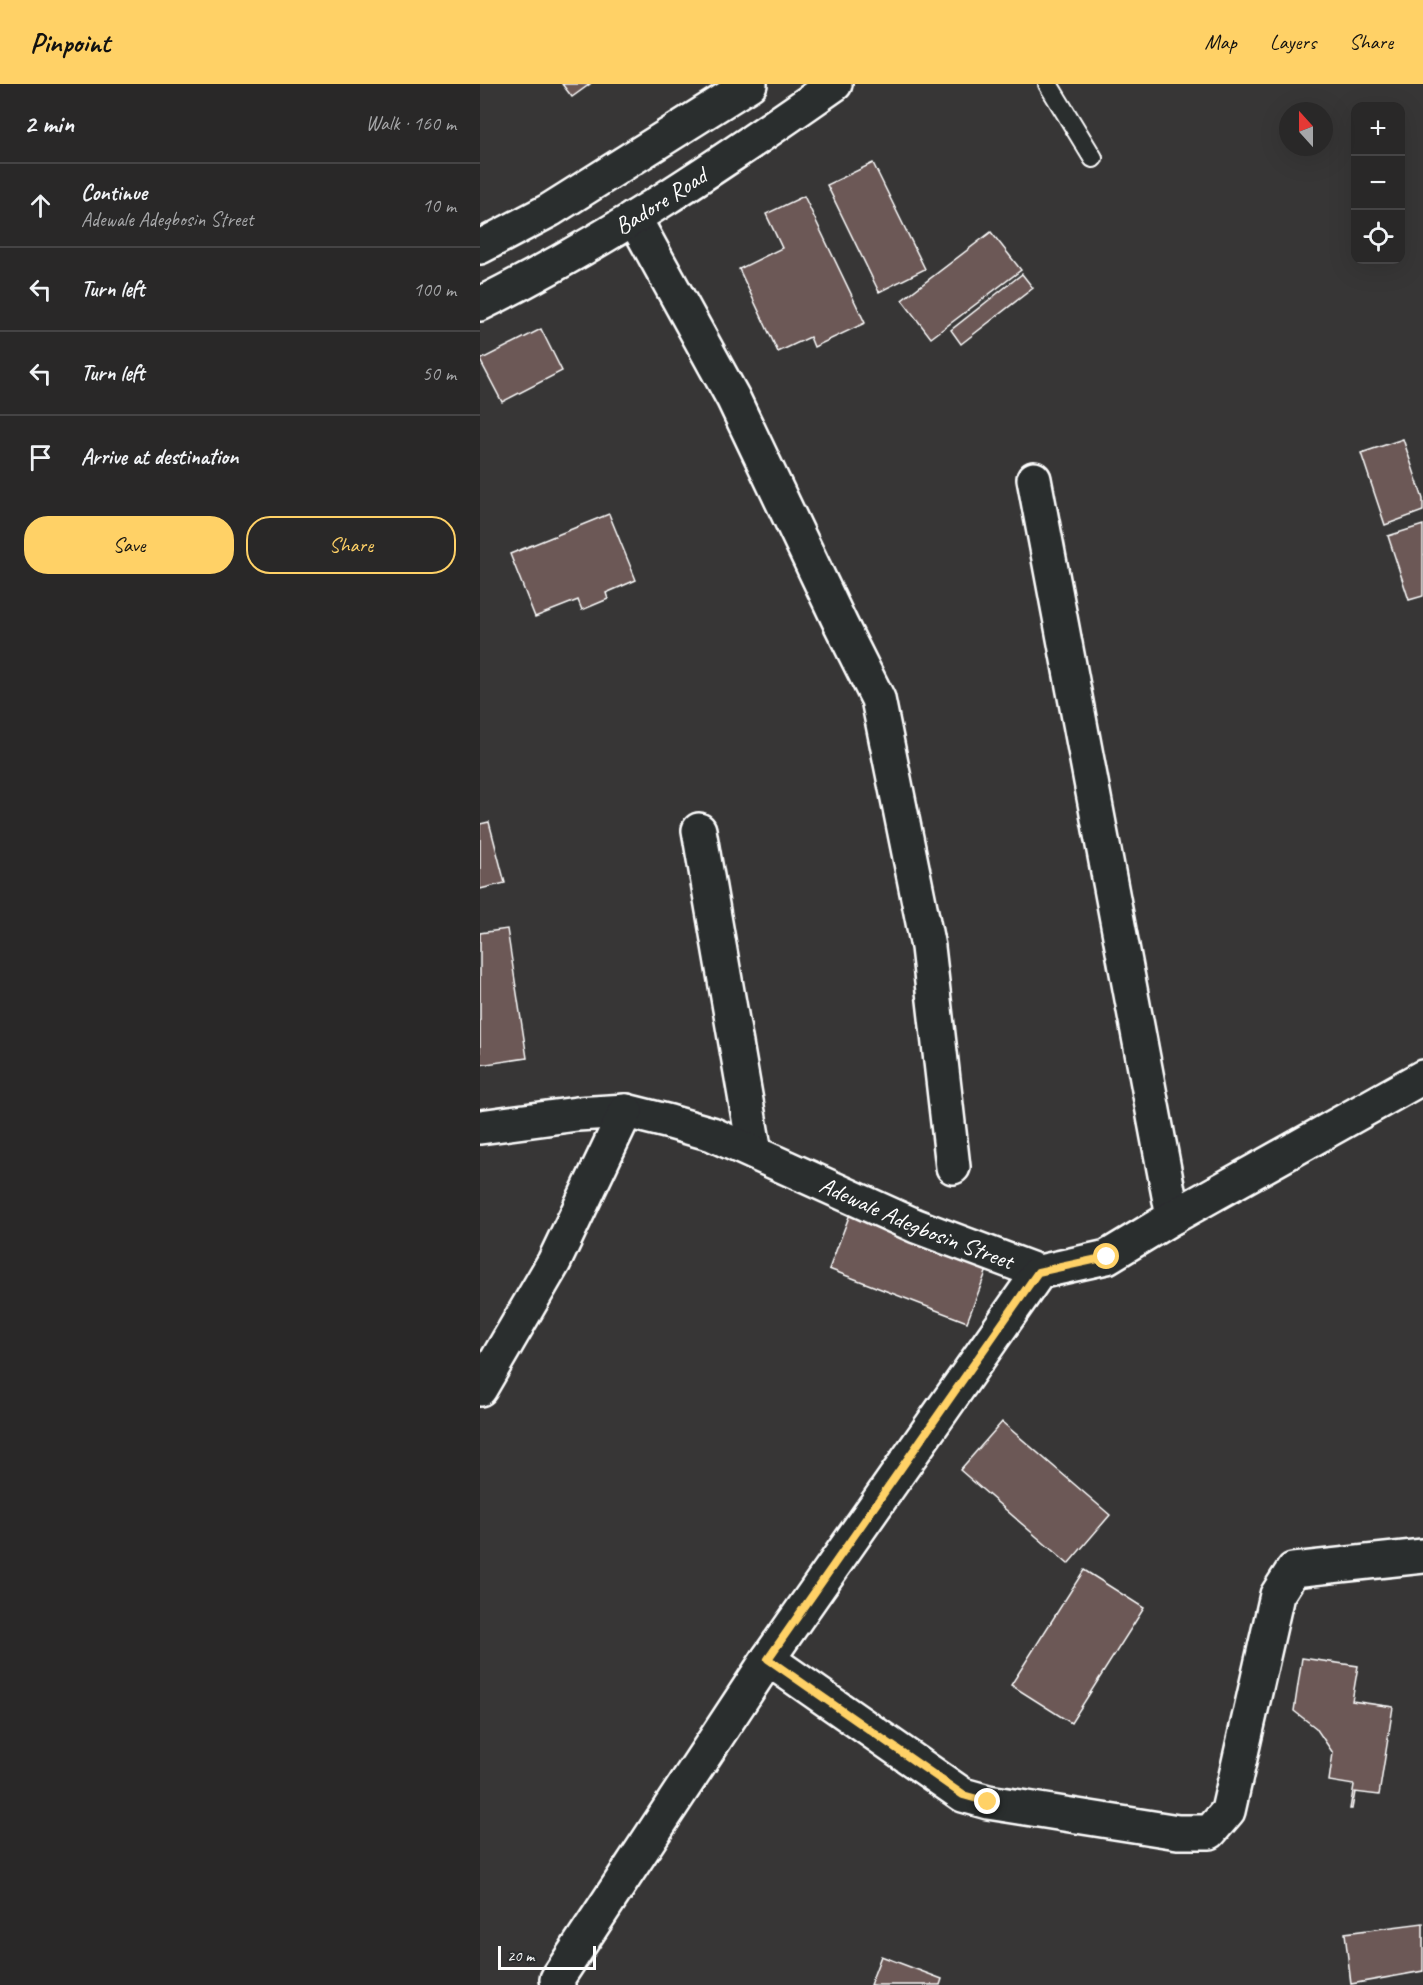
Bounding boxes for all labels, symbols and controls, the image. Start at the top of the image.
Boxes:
text: Pinpoint [30,25,110,60]
text: Map [1204,29,1237,55]
text: Layers [1270,29,1316,55]
text: Share [1349,29,1393,55]
north arrow [1279,102,1333,156]
map controls [1351,102,1405,264]
button: + [1351,102,1405,156]
text: 2 min [24,107,74,140]
text: Walk · 160 m [366,111,456,136]
button: − [1351,156,1405,210]
street label: Badore Road [609,159,715,241]
text: Continue [81,179,147,207]
icon: ahead [24,189,57,222]
text: 10 m [422,193,456,218]
text: Adewale Adegbosin Street [81,207,253,232]
button: locate [1351,210,1405,264]
icon: left [24,273,57,306]
text: Turn left [81,275,145,303]
text: 100 m [413,277,456,302]
icon: left [24,357,57,390]
text: Turn left [81,359,145,387]
text: 50 m [422,361,456,386]
icon: arrive [24,441,57,474]
text: Arrive at destination [81,443,238,471]
button: Save [24,516,234,574]
button: Share [246,516,456,574]
street label: Adewale Adegbosin Street [815,1169,1019,1277]
route start [1093,1243,1119,1269]
route end [974,1788,1000,1814]
scale bar [498,1943,596,1970]
text: 20 m [507,1946,534,1966]

